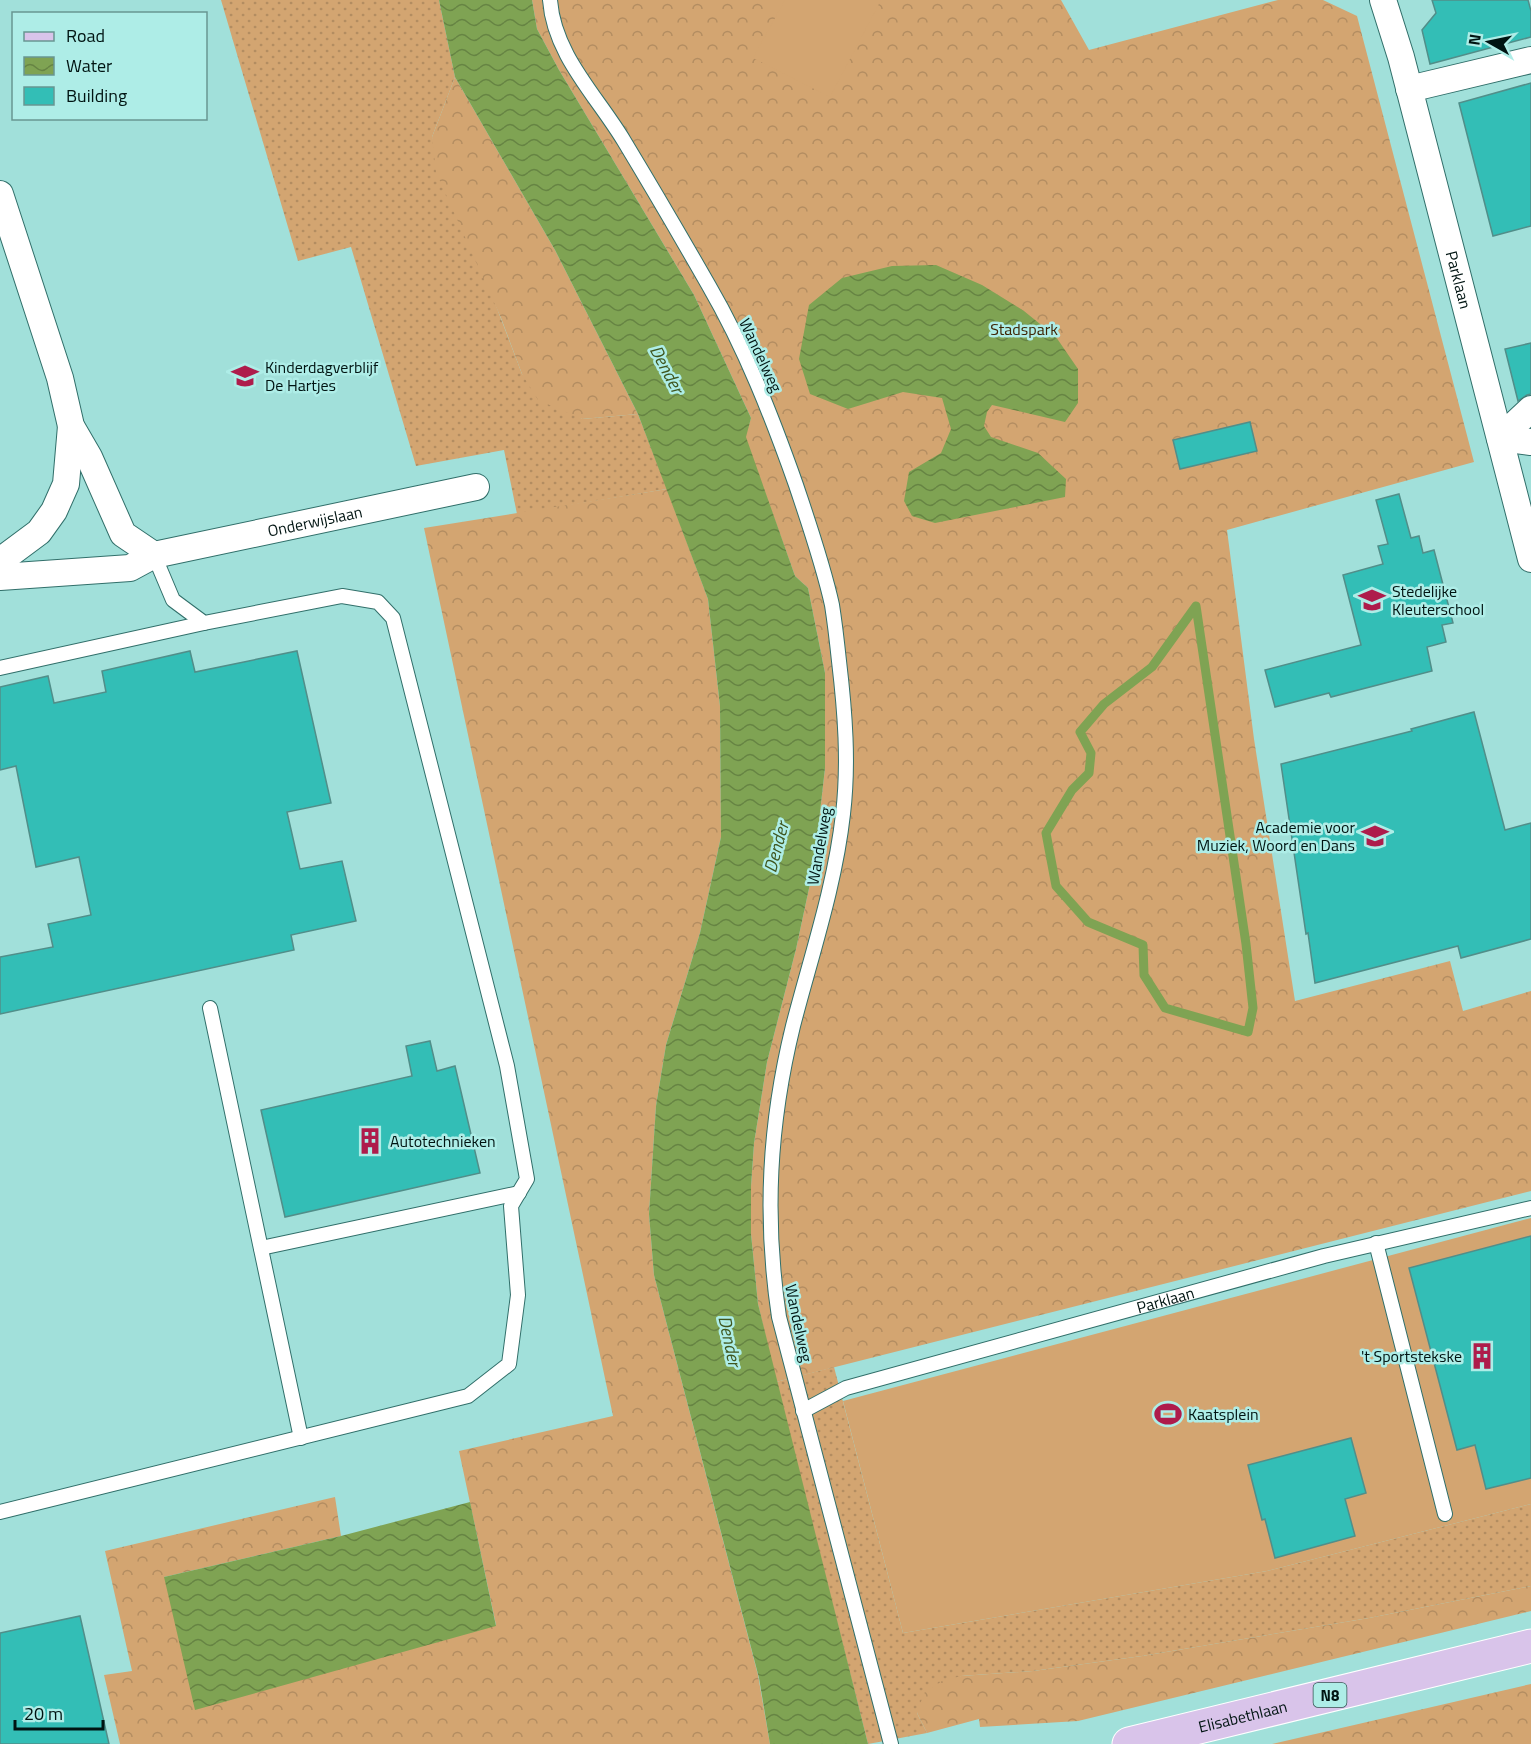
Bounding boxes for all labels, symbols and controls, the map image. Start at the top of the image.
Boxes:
legend [12,12,207,120]
north arrow [1459,12,1519,72]
text: Road [66,22,105,49]
text: N [1461,32,1487,47]
text: Water [66,52,112,79]
text: Building [66,82,127,109]
street label: Parklaan [1440,248,1478,311]
street label: Wandelweg [733,314,789,396]
park label: Stadspark [990,317,1058,341]
water label: Dender [643,340,692,400]
place label: Kinderdagverblijf De Hartjes [265,355,379,397]
school or university icon: Kinderdagverblijf De Hartjes [230,361,260,391]
street label: Onderwijslaan [265,499,364,543]
place label: Stedelijke Kleuterschool [1392,579,1484,621]
school or university icon: Stedelijke Kleuterschool [1357,585,1387,615]
street label: Wandelweg [800,805,838,887]
place label: Academie voor Muziek, Woord en Dans [1197,815,1355,857]
water label: Dender [756,817,796,875]
school or university icon: Academie voor Muziek, Woord en Dans [1360,821,1390,851]
building icon: Autotechnieken [355,1126,385,1156]
place label: Autotechnieken [390,1129,496,1153]
street label: Parklaan [1134,1280,1197,1319]
street label: Wandelweg [779,1282,819,1364]
water label: Dender [711,1313,749,1371]
building icon: 't Sportstekske [1467,1341,1497,1371]
place label: 't Sportstekske [1361,1344,1462,1368]
sports icon: Kaatsplein [1153,1399,1183,1429]
place label: Kaatsplein [1188,1402,1259,1426]
road number: N8 [1314,1683,1346,1707]
scale bar [15,1693,104,1731]
street label: Elisabethlaan [1196,1694,1290,1739]
text: 20 m [24,1700,63,1727]

